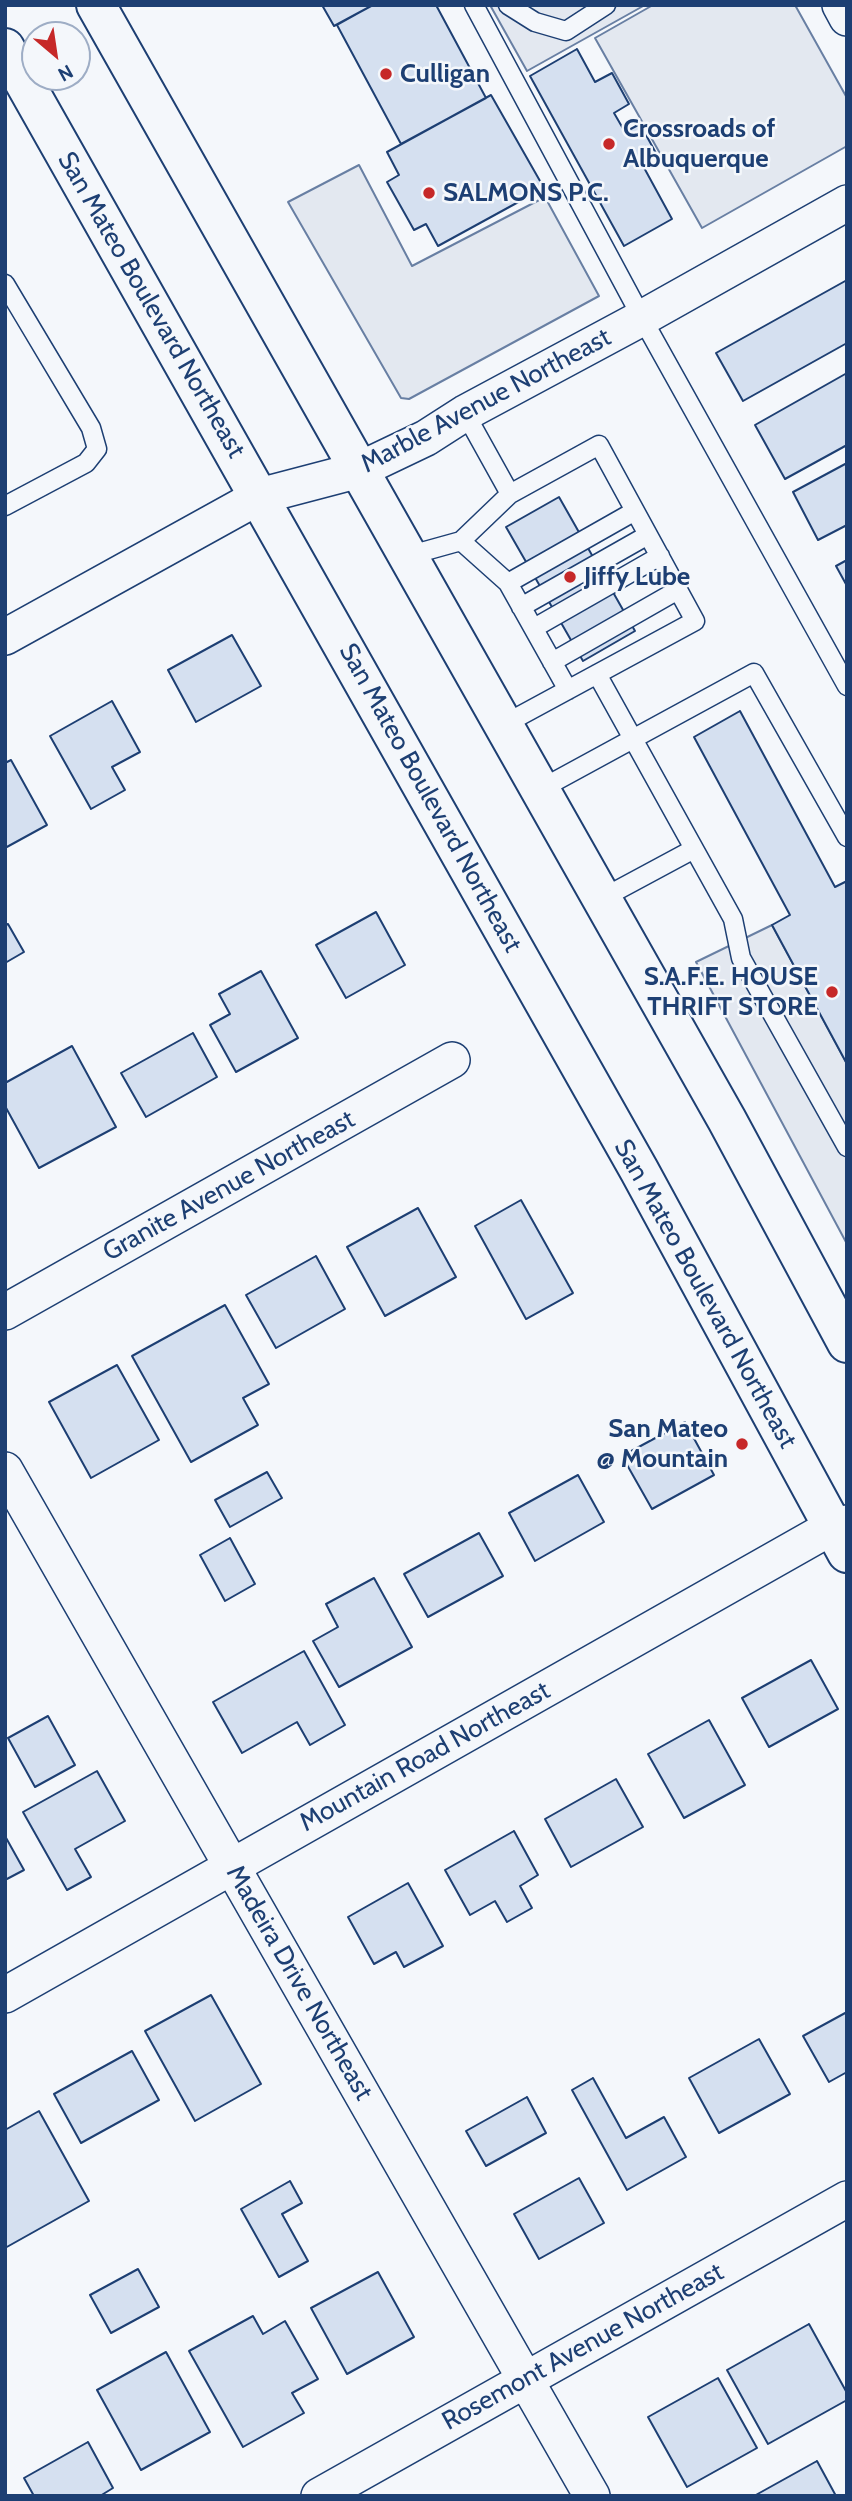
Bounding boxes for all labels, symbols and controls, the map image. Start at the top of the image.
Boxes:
north arrow [21,21,91,91]
place label: Culligan [400,58,490,90]
text: N [54,60,77,86]
marker: Culligan [378,66,394,82]
place label: Crossroads of Albuquerque [623,113,775,174]
marker: Crossroads of Albuquerque [601,136,617,152]
street label: San Mateo Boulevard Northeast [51,147,251,463]
place label: SALMONS P.C. [443,177,609,209]
marker: SALMONS P.C. [421,185,437,201]
street label: Marble Avenue Northeast [356,322,616,480]
place label: Jiffy Lube [584,561,690,593]
marker: Jiffy Lube [562,569,578,585]
street label: San Mateo Boulevard Northeast [332,638,528,958]
place label: S.A.F.E. HOUSE THRIFT STORE [644,961,818,1023]
marker: S.A.F.E. HOUSE THRIFT STORE [824,984,840,1000]
street label: Granite Avenue Northeast [98,1104,360,1268]
street label: San Mateo Boulevard Northeast [607,1134,803,1454]
place label: San Mateo @ Mountain [596,1413,728,1474]
marker: San Mateo @ Mountain [734,1436,750,1452]
street label: Mountain Road Northeast [295,1675,555,1839]
street label: Madeira Drive Northeast [219,1860,379,2106]
street label: Rosemont Avenue Northeast [437,2257,729,2437]

